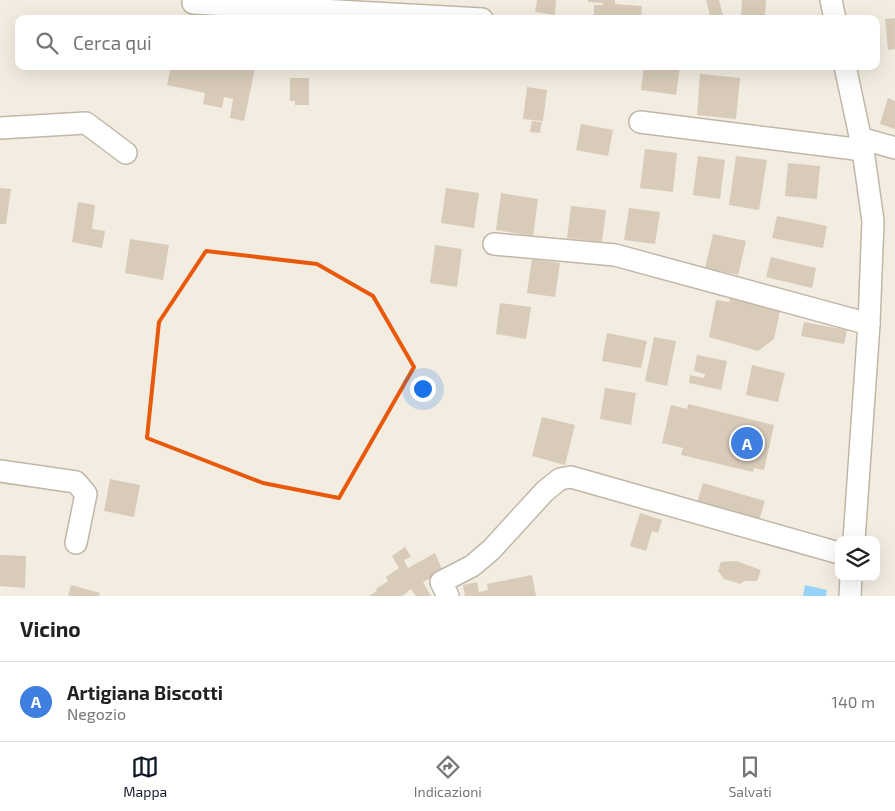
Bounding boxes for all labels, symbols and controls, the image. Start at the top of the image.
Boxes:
search box [15,15,880,70]
icon: search [33,29,61,57]
text: Cerca qui [73,31,152,54]
your location [410,376,436,402]
pin: A [731,424,763,462]
map controls [835,536,880,581]
button: layers [835,536,880,581]
text: Vicino [20,616,81,641]
text: Artigiana Biscotti [67,681,223,704]
text: A [31,692,41,711]
text: 140 m [832,692,875,711]
text: Negozio [67,704,126,723]
tab: Mappa [123,753,167,800]
tab: Indicazioni [414,753,482,800]
tab: Salvati [728,753,772,800]

